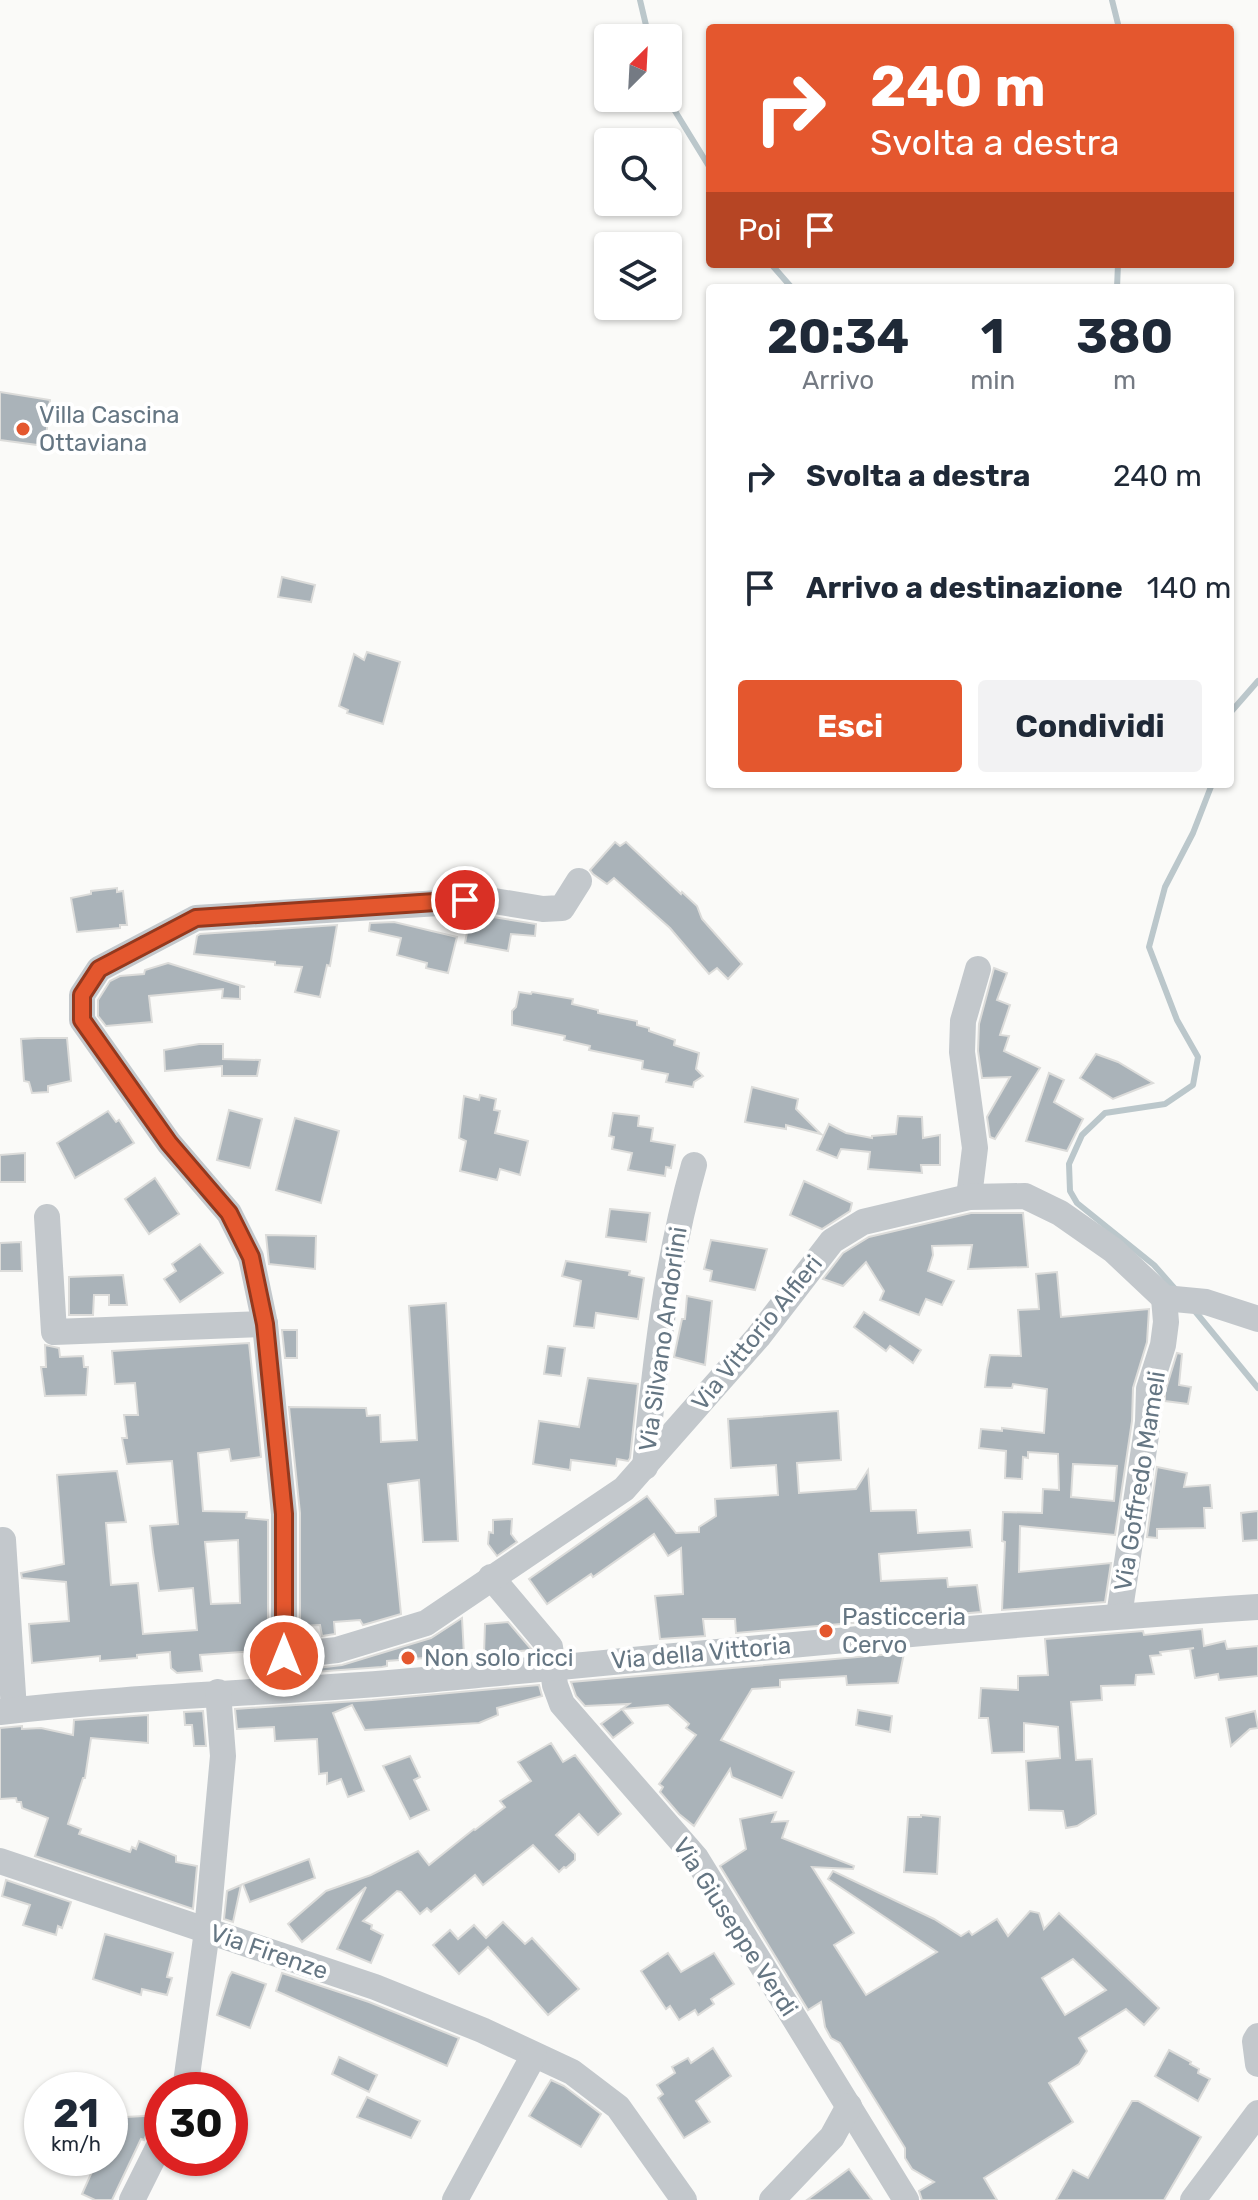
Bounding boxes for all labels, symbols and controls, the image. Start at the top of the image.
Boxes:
north arrow [594,24,682,112]
map controls [594,24,682,320]
text: 240 m [870,54,1046,120]
icon: right [738,56,842,160]
text: Svolta a destra [870,121,1120,164]
button: search [594,128,682,216]
icon: arrive [798,208,842,252]
text: Poi [738,212,782,248]
button: layers [594,232,682,320]
text: 20:34 [767,308,909,365]
text: 1 [981,308,1005,365]
text: 380 [1076,308,1173,365]
text: Arrivo [802,365,874,396]
text: min [970,365,1015,396]
text: m [1113,365,1136,396]
place label: Villa Cascina Ottaviana [39,401,180,457]
marker: Villa Cascina Ottaviana [14,420,32,438]
icon: right [738,454,782,498]
text: Svolta a destra [806,458,1031,494]
text: 240 m [1113,458,1202,494]
icon: arrive [738,566,782,610]
text: Arrivo a destinazione [806,570,1123,606]
text: 140 m [1147,570,1231,606]
button: Esci [738,680,962,772]
button: Condividi [978,680,1202,772]
pin [431,866,499,934]
icon: arrive [443,878,487,922]
street label: Via Silvano Andorlini [633,1225,693,1453]
street label: Via Vittorio Alfieri [686,1250,828,1416]
street label: Via Goffredo Mameli [1109,1369,1171,1593]
place label: Pasticceria Cervo [842,1603,966,1659]
position arrow [242,1614,326,1698]
marker: Pasticceria Cervo [817,1622,835,1640]
street label: Via della Vittoria [610,1631,792,1675]
place label: Non solo ricci [424,1644,574,1672]
marker: Non solo ricci [399,1649,417,1667]
street label: Via Giuseppe Verdi [667,1833,803,2021]
street label: Via Firenze [206,1919,332,1985]
speed limit sign: 30 [144,2072,248,2176]
text: 21 [53,2090,99,2137]
text: km/h [51,2132,101,2156]

